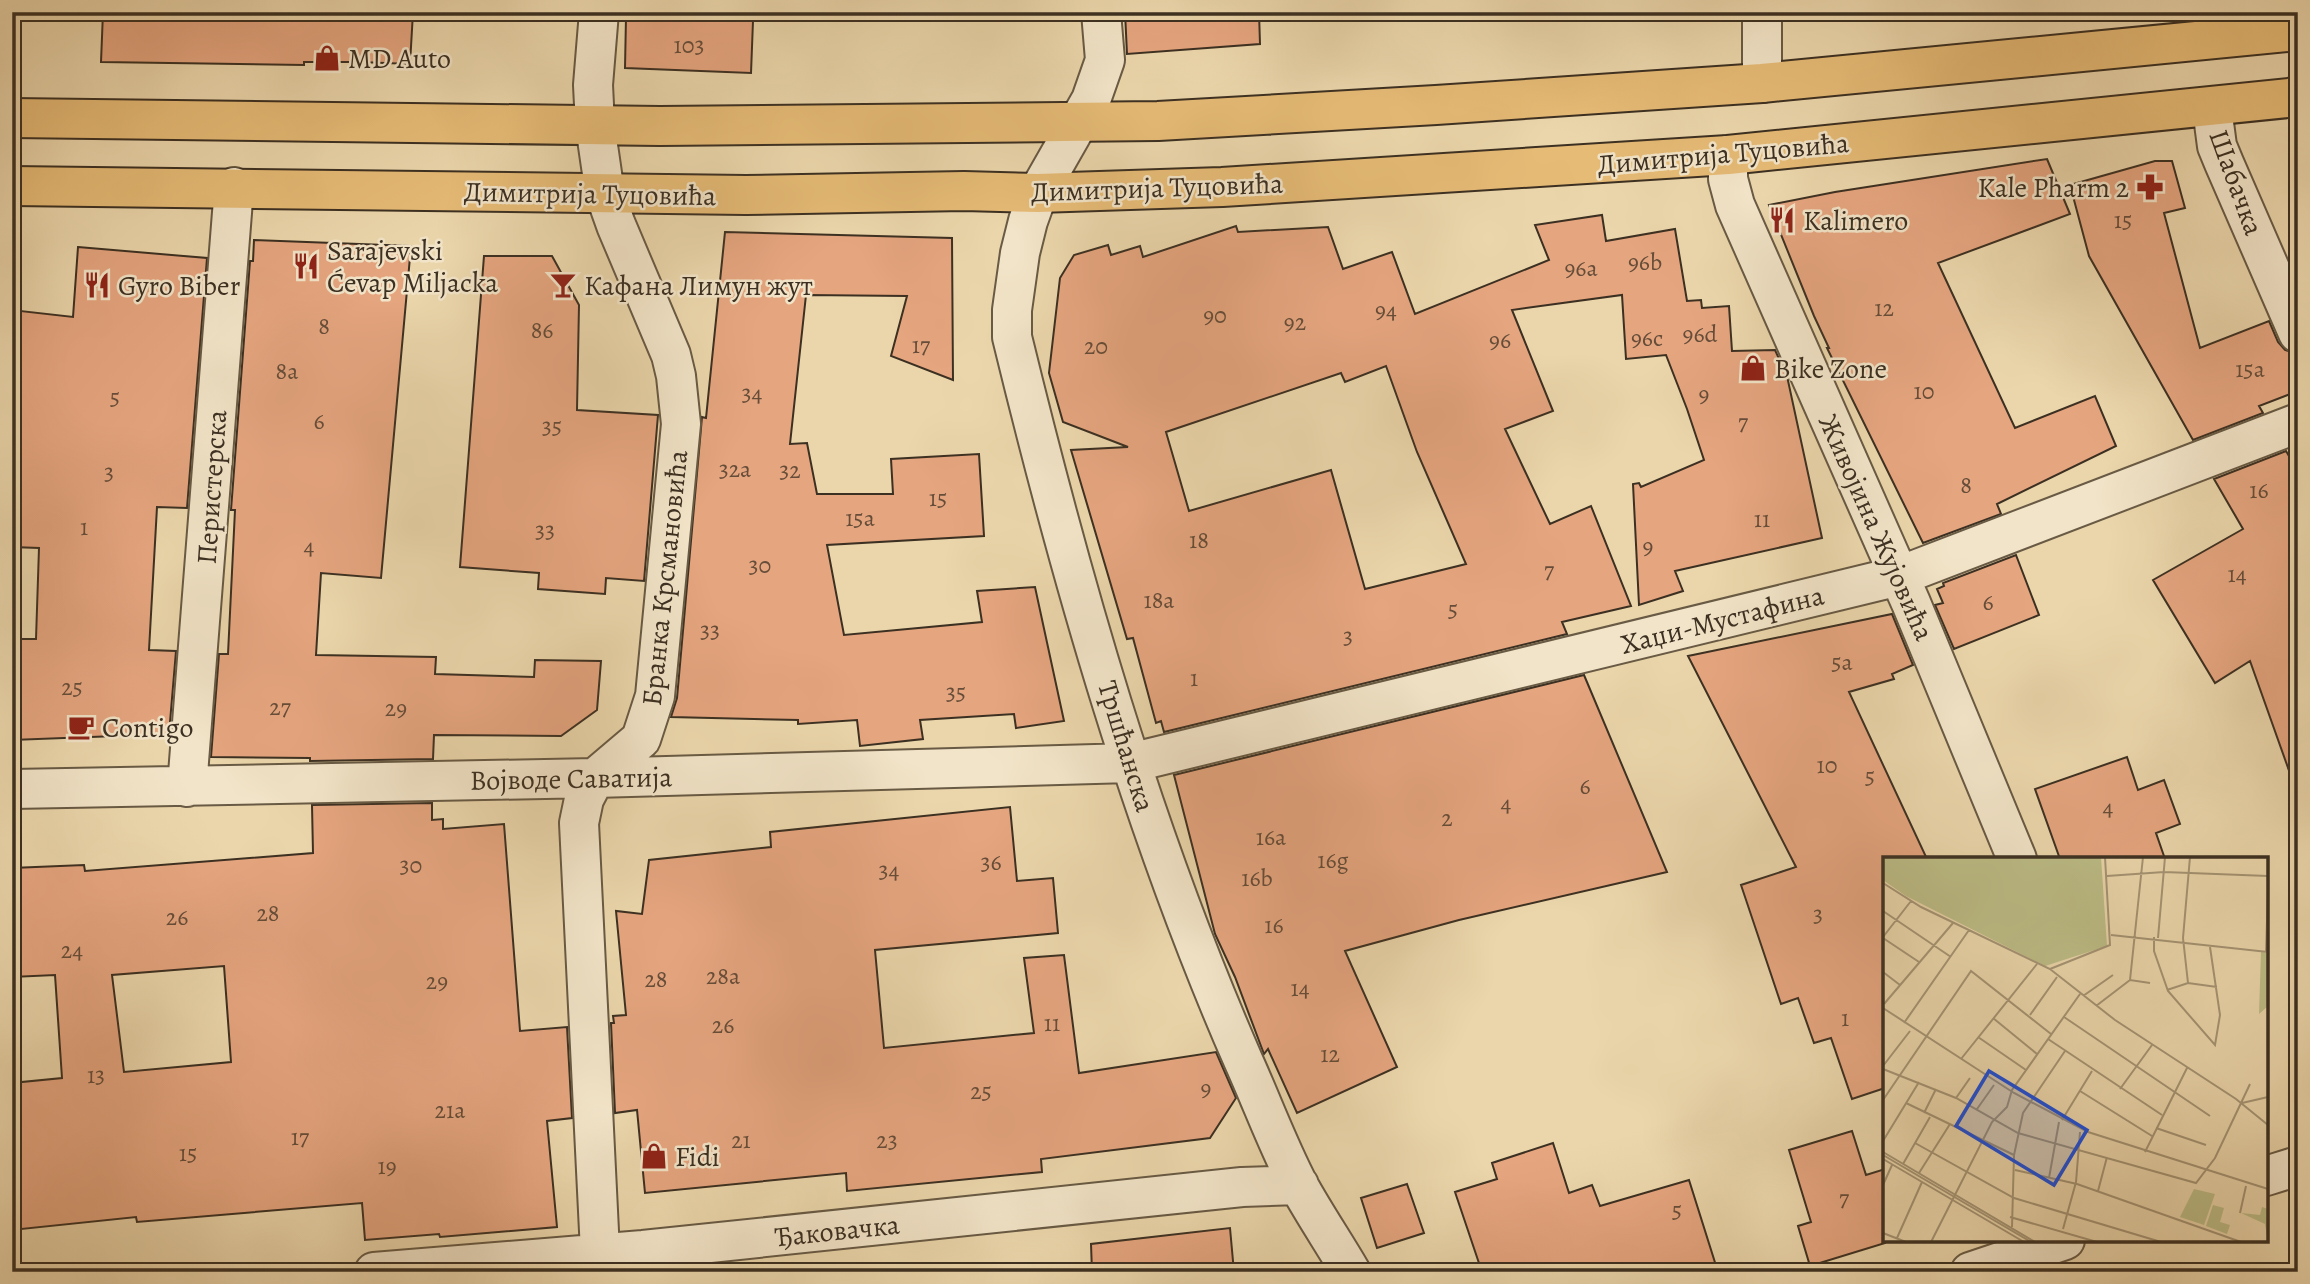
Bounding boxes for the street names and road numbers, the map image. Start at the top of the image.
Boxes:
street label: Димитрија Туцовића [1596,124,1851,184]
street label: Шабачка [2199,124,2273,241]
street label: Димитрија Туцовића [1030,165,1284,211]
street label: Димитрија Туцовића [463,173,717,215]
street label: Живојина Жујовића [1809,408,1943,647]
street label: Перистерска [188,409,236,565]
street label: Бранка Крсмановића [633,448,697,708]
street label: Хаџи-Мустафина [1617,576,1828,664]
street label: Тршћанска [1088,676,1164,817]
street label: Војводе Саватија [469,758,673,800]
street label: Ђаковачка [773,1206,902,1256]

